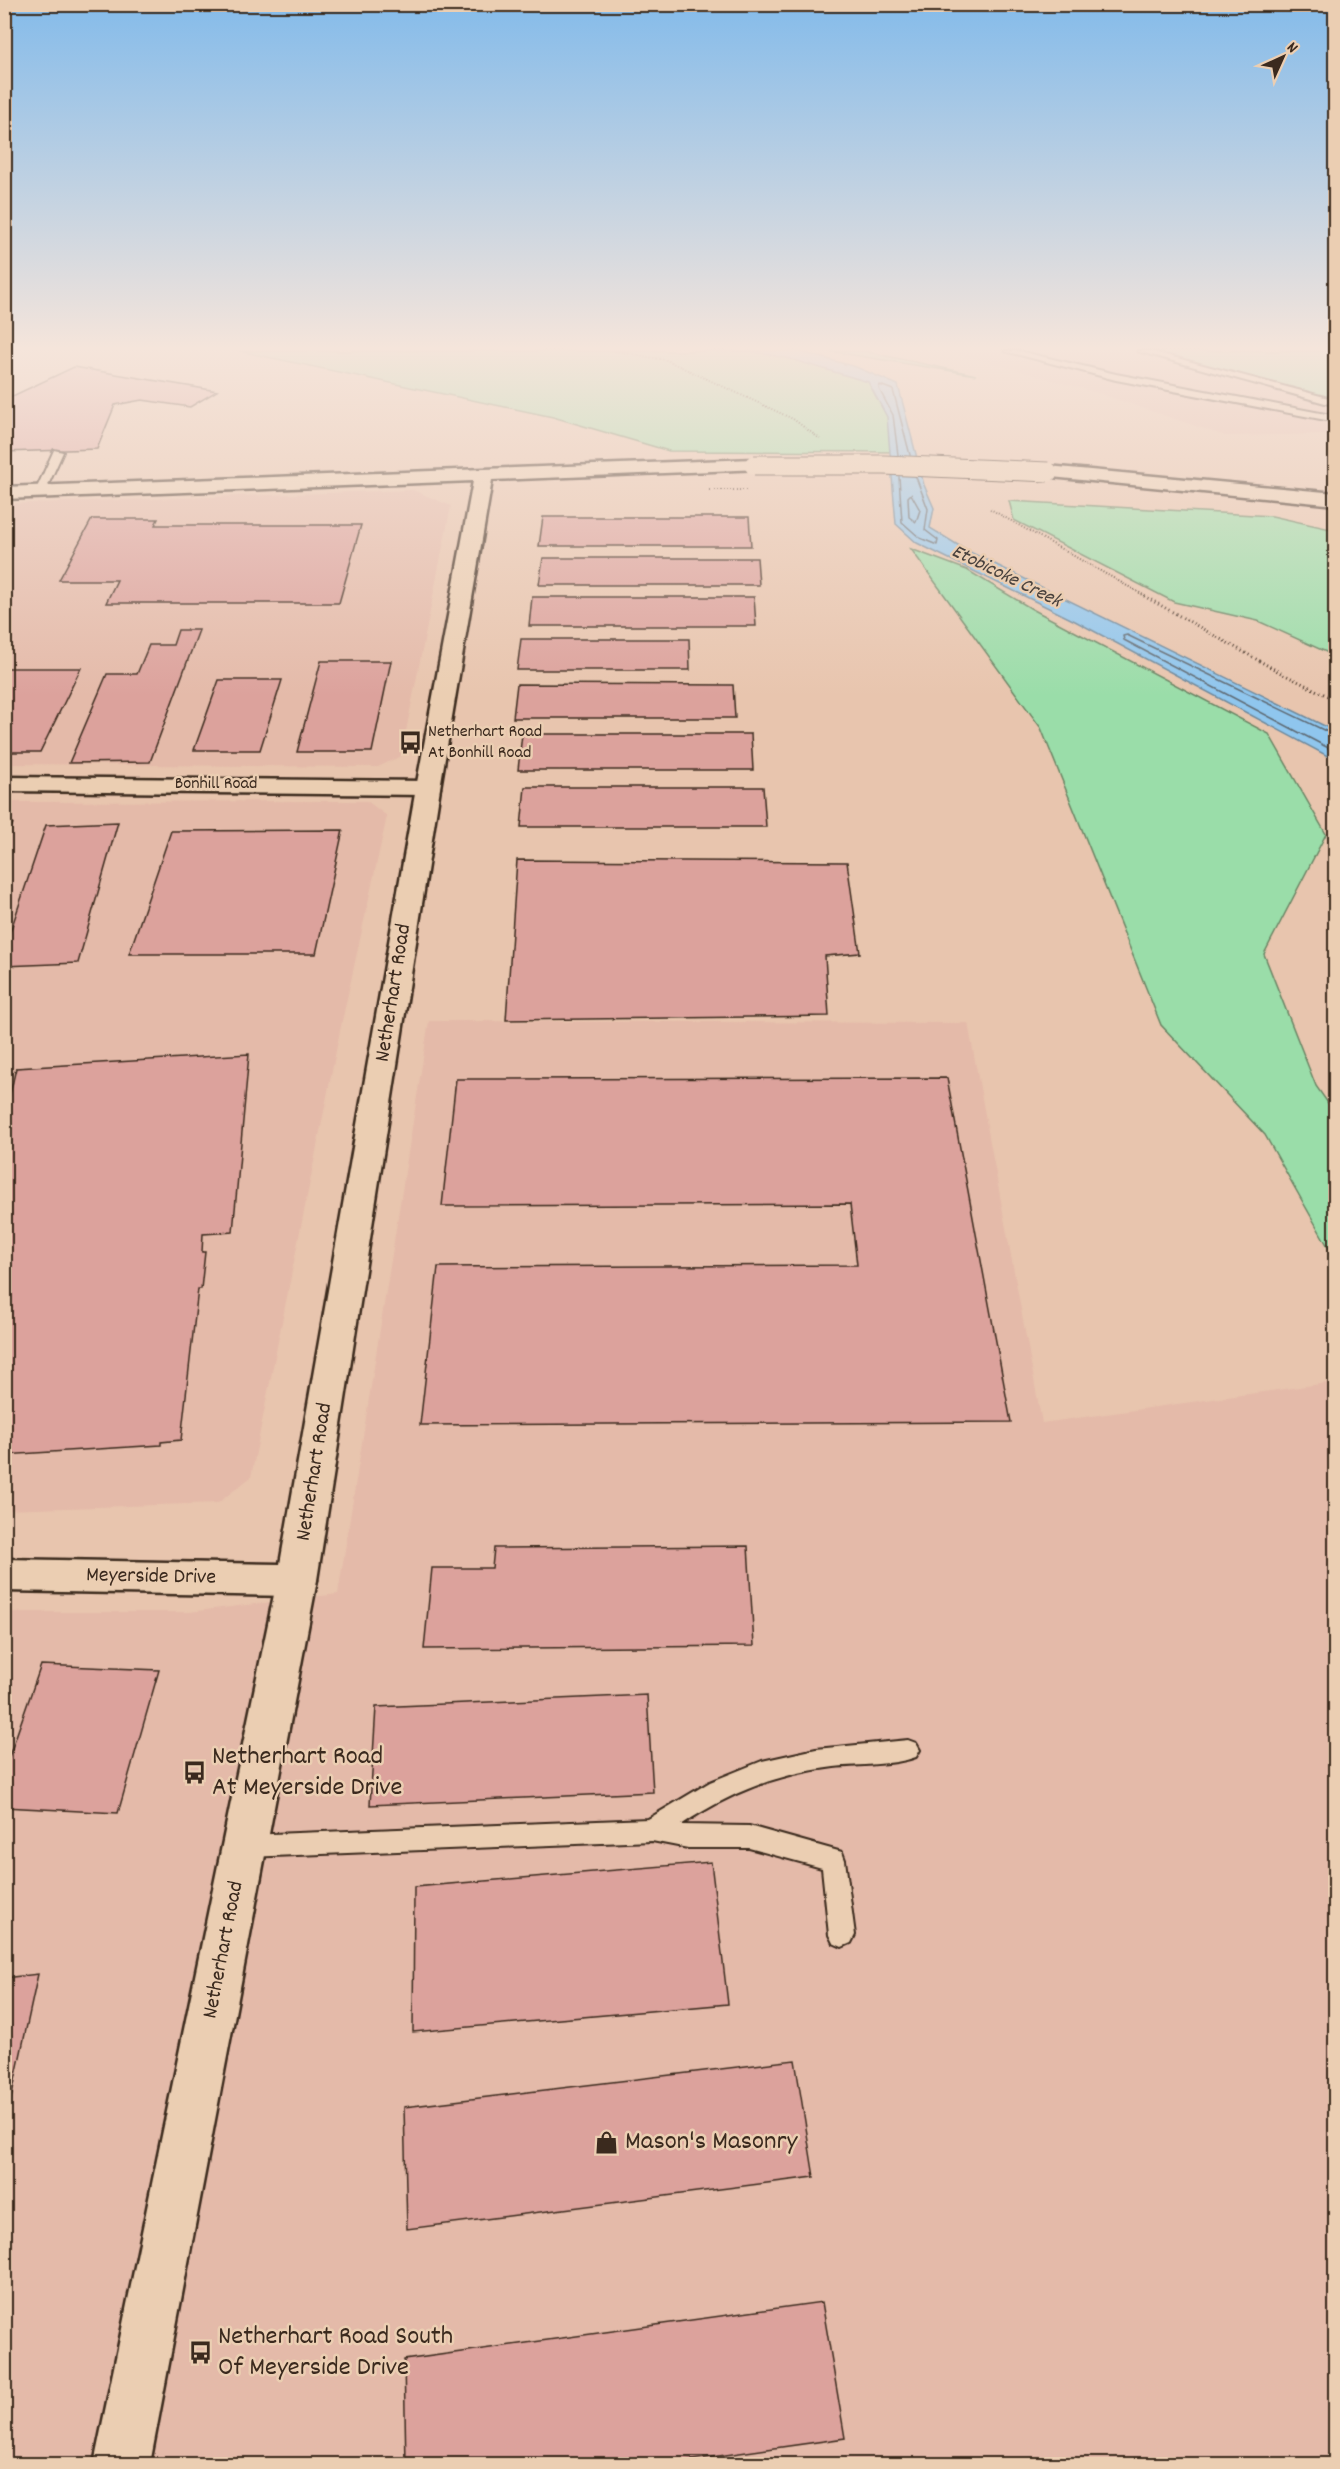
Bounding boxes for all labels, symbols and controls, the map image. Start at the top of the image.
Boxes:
north arrow [1253,27,1313,87]
text: N [1281,37,1303,59]
water label: Etobicoke Creek [946,538,1067,617]
place label: Netherhart Road At Bonhill Road [428,720,542,766]
bus stop icon: Netherhart Road At Bonhill Road [397,729,423,755]
street label: Bonhill Road [175,772,257,797]
street label: Netherhart Road [368,922,420,1064]
street label: Netherhart Road [289,1401,341,1543]
street label: Meyerside Drive [86,1560,216,1594]
place label: Netherhart Road At Meyerside Drive [212,1738,403,1808]
bus stop icon: Netherhart Road At Meyerside Drive [181,1760,207,1786]
street label: Netherhart Road [195,1879,253,2021]
place label: Mason's Masonry [625,2123,799,2162]
shop icon: Mason's Masonry [594,2129,620,2155]
place label: Netherhart Road South Of Meyerside Drive [218,2318,453,2388]
bus stop icon: Netherhart Road South Of Meyerside Drive [187,2340,213,2366]

